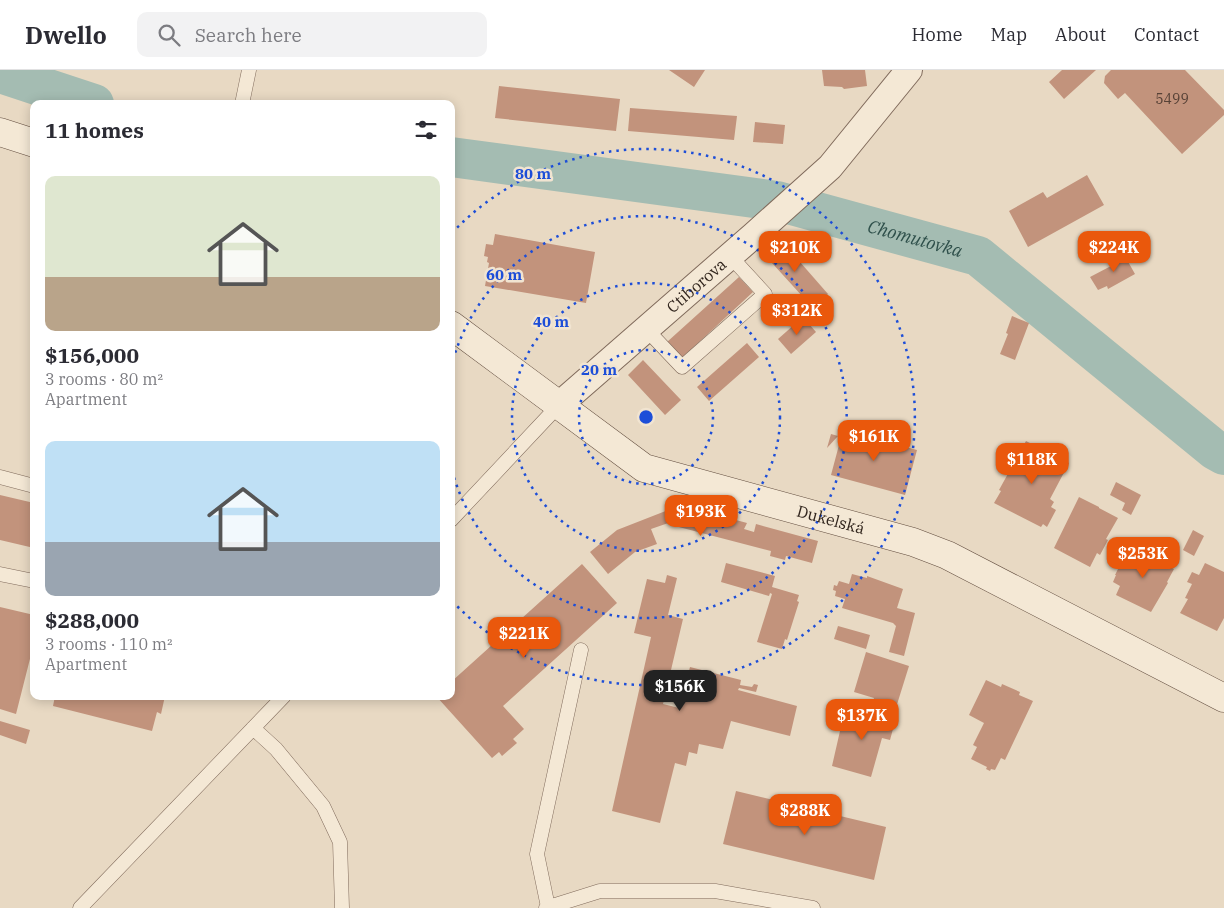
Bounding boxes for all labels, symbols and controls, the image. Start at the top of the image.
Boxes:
search box [137,12,487,57]
text: Dwello [25,19,107,51]
icon: search [155,21,183,49]
text: Search here [195,23,302,47]
text: Home [911,23,963,46]
text: Map [991,23,1027,46]
text: About [1055,23,1106,46]
text: Contact [1134,23,1199,46]
house number: 5499 [1155,90,1189,108]
text: 11 homes [45,116,144,144]
icon: filters [412,116,440,144]
text: 80 m [515,164,551,183]
icon: home [198,209,288,299]
water label: Chomutovka [865,214,965,262]
pin: $210K [760,230,830,273]
pin: $224K [1079,230,1149,273]
text: $210K [770,237,820,257]
text: $224K [1089,237,1139,257]
street label: Ctiborova [662,254,730,317]
text: 60 m [486,265,522,284]
pin: $312K [762,294,832,336]
text: $312K [772,300,822,320]
text: 40 m [533,312,569,331]
text: $156,000 [45,341,139,369]
text: 20 m [581,360,617,379]
text: 3 rooms · 80 m² [45,369,163,389]
text: Apartment [45,389,127,409]
centre of rings [637,408,655,426]
pin: $161K [839,420,909,462]
text: $161K [849,426,899,446]
pin: $118K [997,442,1067,485]
text: $118K [1007,449,1057,469]
icon: home [198,474,288,564]
pin: $193K [666,494,736,537]
text: $193K [676,501,726,521]
street label: Dukelská [795,501,867,538]
pin: $253K [1108,536,1178,579]
text: $253K [1118,543,1168,563]
text: $288,000 [45,606,139,634]
pin: $221K [489,616,559,659]
text: $221K [499,623,549,643]
text: 3 rooms · 110 m² [45,634,173,654]
text: Apartment [45,654,127,674]
pin: $156K [645,670,715,712]
text: $156K [655,676,705,696]
pin: $137K [827,698,897,741]
text: $137K [837,705,887,725]
pin: $288K [770,794,840,836]
text: $288K [780,800,830,820]

